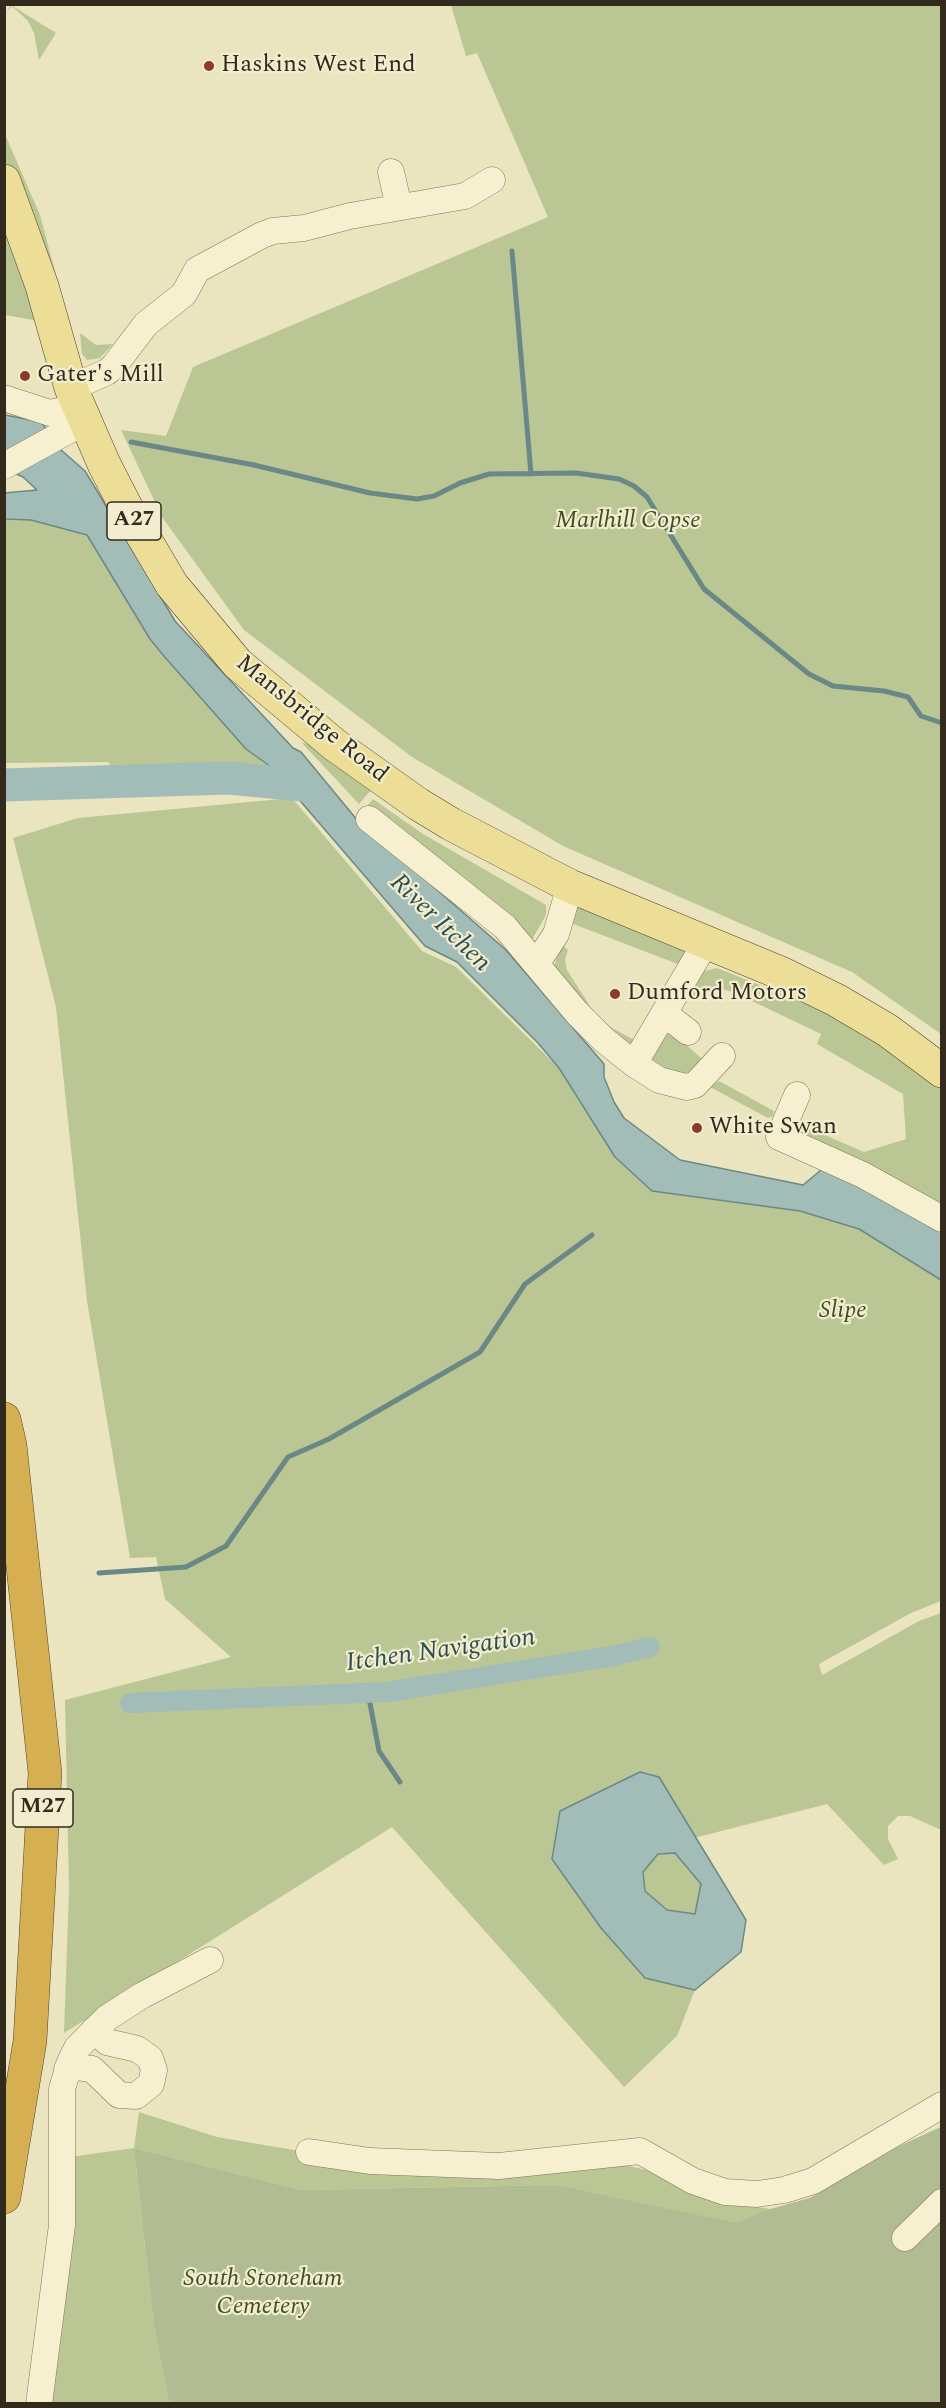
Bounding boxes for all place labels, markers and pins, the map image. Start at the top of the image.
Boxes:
place label: Haskins West End [221,52,416,80]
marker: Haskins West End [202,59,216,73]
place label: Gater's Mill [37,362,164,390]
marker: Gater's Mill [18,369,32,383]
place label: Dumford Motors [627,980,807,1008]
marker: Dumford Motors [608,987,622,1001]
place label: White Swan [709,1114,837,1142]
marker: White Swan [690,1121,704,1135]

